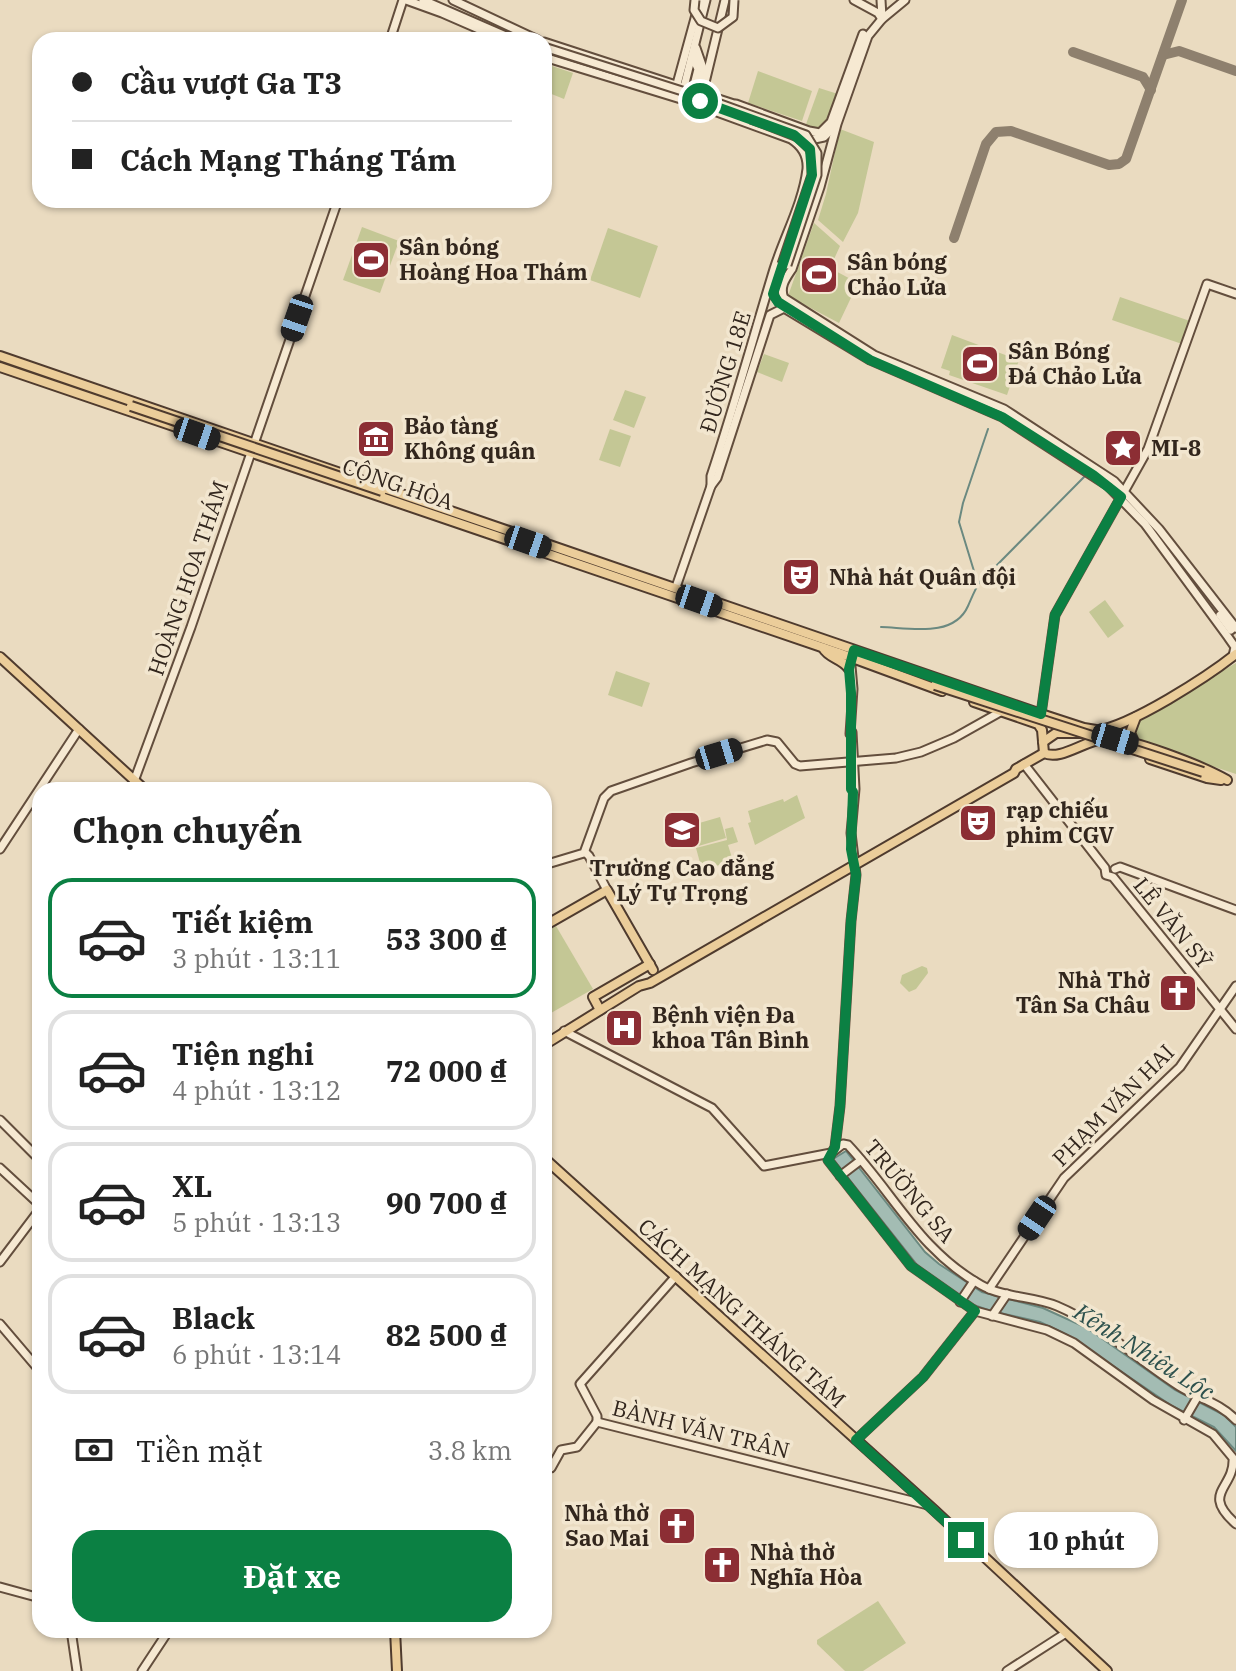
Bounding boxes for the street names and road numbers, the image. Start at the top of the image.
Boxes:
street label: ĐƯỜNG 18E [692,307,757,436]
street label: CỘNG HÒA [339,451,457,516]
street label: HOÀNG HOA THÁM [141,477,235,679]
street label: LÊ VĂN SỸ [1128,871,1219,974]
street label: PHẠM VĂN HAI [1045,1037,1180,1172]
street label: TRƯỜNG SA [859,1133,962,1249]
street label: CÁCH MẠNG THÁNG TÁM [632,1212,852,1414]
street label: BÀNH VĂN TRÂN [610,1393,793,1465]

